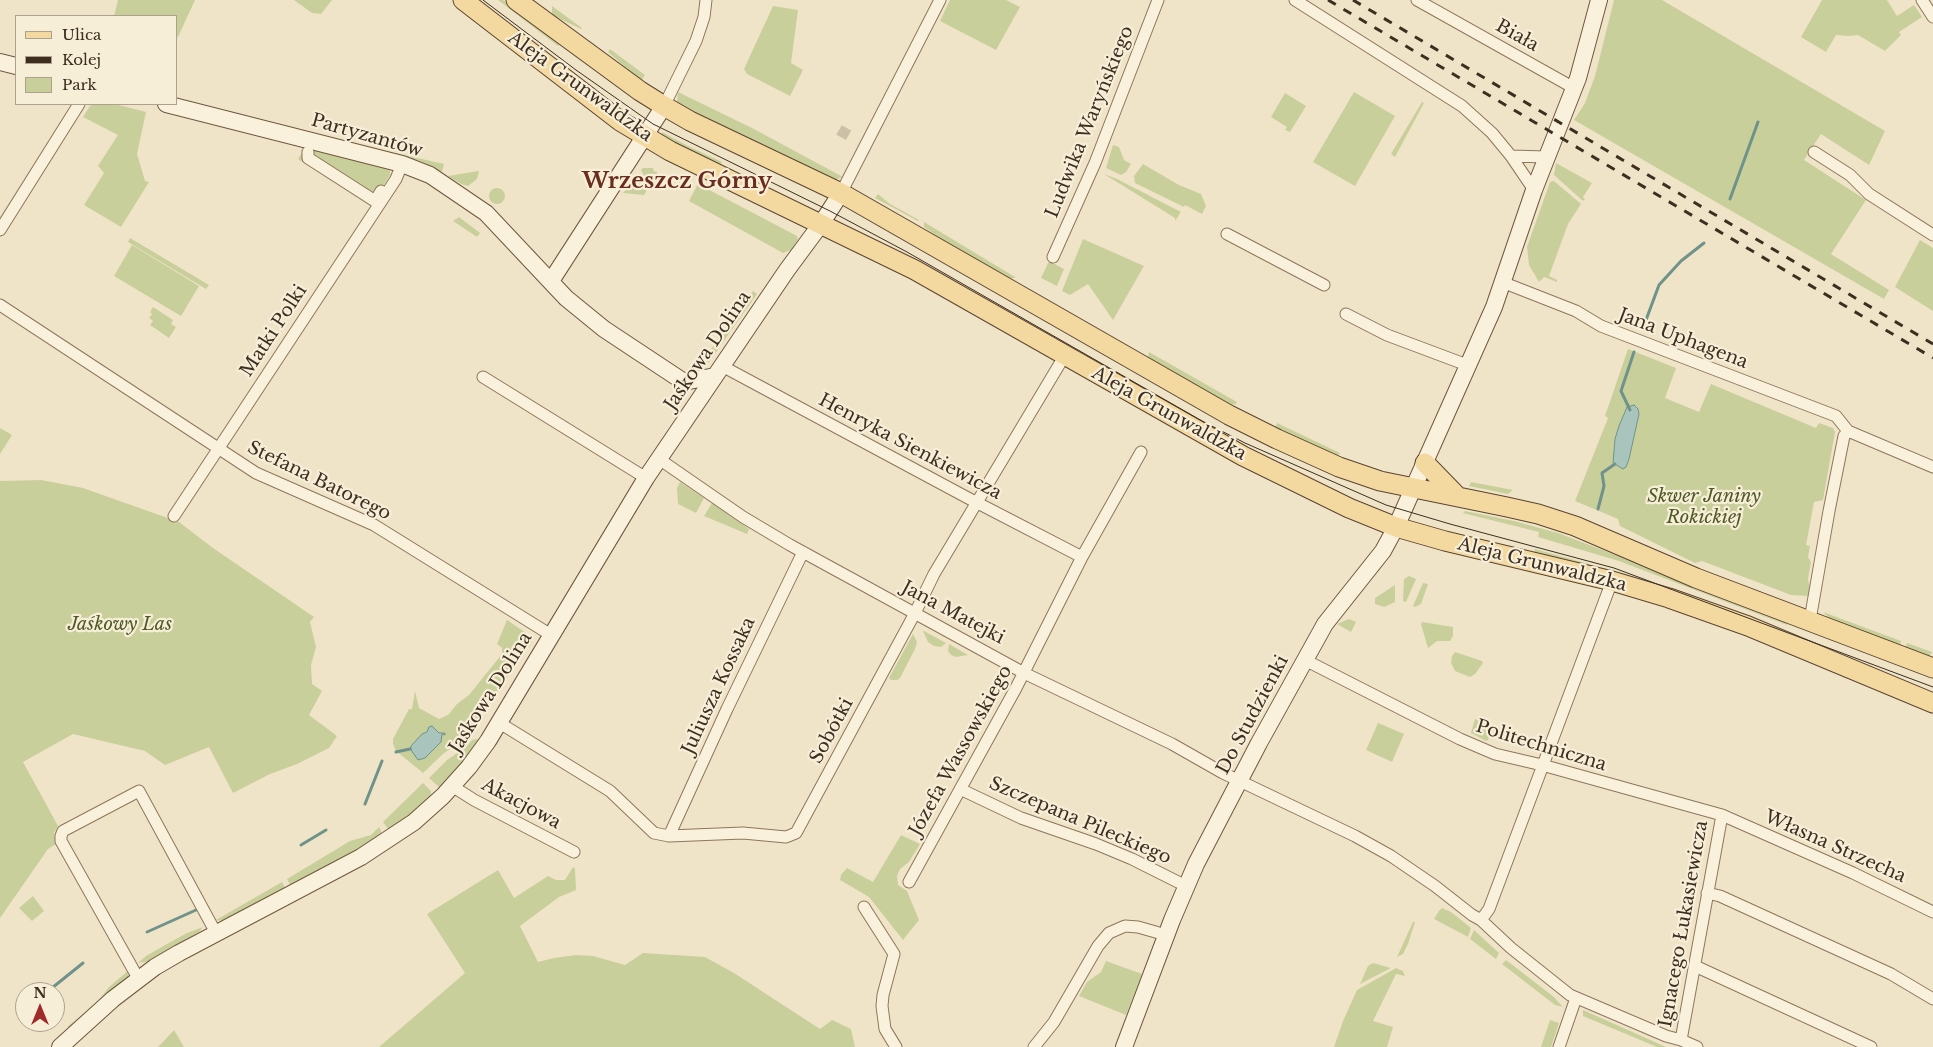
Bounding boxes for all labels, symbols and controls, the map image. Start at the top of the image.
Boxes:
legend [15,15,178,105]
street label: Biała [1492,15,1542,57]
street label: Ludwika Waryńskiego [1042,23,1138,221]
text: Ulica [62,25,101,44]
street label: Aleja Grunwaldzka [504,27,656,147]
text: Kolej [62,50,101,69]
text: Park [62,75,97,94]
street label: Partyzantów [309,110,425,162]
district label: Wrzeszcz Górny [582,169,772,195]
street label: Matki Polki [236,281,312,381]
street label: Jaśkowa Dolina [660,287,756,415]
street label: Jana Uphagena [1615,304,1751,374]
street label: Aleja Grunwaldzka [1088,363,1250,465]
street label: Henryka Sienkiewicza [815,390,1005,504]
street label: Stefana Batorego [244,437,394,525]
park label: Skwer Janiny Rokickiej [1647,486,1761,528]
street label: Aleja Grunwaldzka [1455,534,1629,596]
street label: Jana Matejki [898,577,1008,649]
park label: Jaśkowy Las [68,614,172,636]
street label: Juliusza Kossaka [678,614,760,758]
street label: Jaśkowa Dolina [445,628,537,758]
street label: Do Studzienki [1213,652,1293,778]
street label: Józefa Wassowskiego [905,662,1017,840]
street label: Sobótki [806,695,858,767]
street label: Politechniczna [1473,716,1609,776]
street label: Szczepana Pileckiego [986,773,1174,869]
street label: Akacjowa [478,774,564,834]
street label: Własna Strzecha [1761,806,1909,888]
street label: Ignacego Łukasiewicza [1655,819,1713,1029]
north arrow [15,982,65,1032]
text: N [33,984,47,1002]

